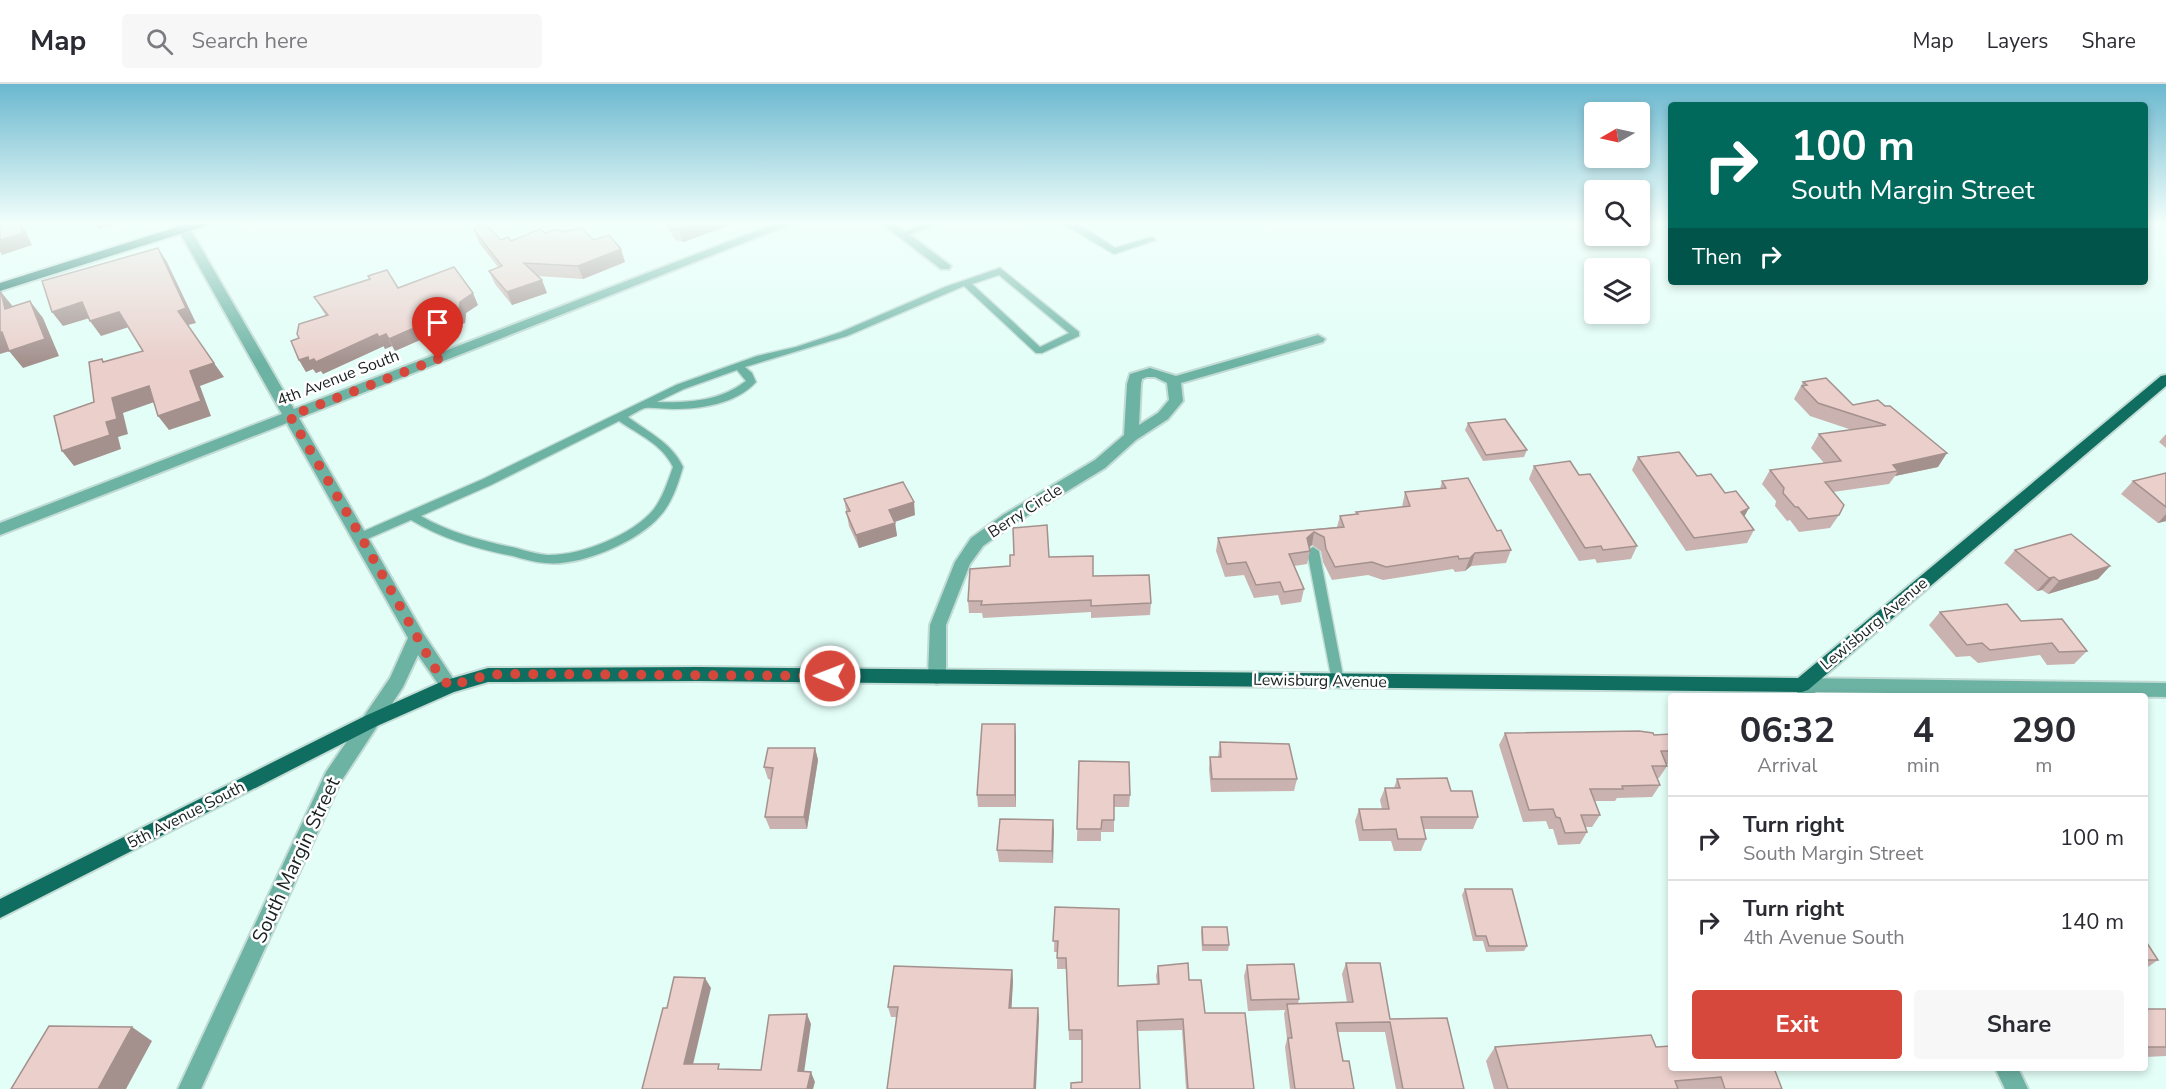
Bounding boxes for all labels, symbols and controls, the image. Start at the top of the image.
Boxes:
search box [122,14,542,68]
text: Map [30,22,86,60]
icon: search [143,25,176,58]
text: Search here [191,26,308,56]
text: Map [1912,27,1954,55]
text: Layers [1987,27,2048,55]
text: Share [2081,27,2136,55]
north arrow [1584,102,1650,168]
map controls [1584,102,1650,324]
text: 100 m [1791,118,1915,175]
icon: right [1692,126,1770,204]
text: South Margin Street [1791,172,2034,209]
button: search [1584,180,1650,246]
icon: right [1754,240,1787,273]
text: Then [1692,242,1742,272]
button: layers [1584,258,1650,324]
pin [412,297,463,359]
icon: arrive [421,306,454,339]
street label: 4th Avenue South [274,345,402,411]
street label: Berry Circle [984,479,1066,543]
street label: Lewisburg Avenue [1816,573,1932,675]
position arrow [798,644,862,708]
street label: Lewisburg Avenue [1253,669,1387,693]
text: 06:32 [1740,706,1835,755]
text: 4 [1912,706,1934,755]
text: 290 [2011,706,2076,755]
text: Arrival [1757,752,1817,779]
text: min [1907,752,1940,779]
text: m [2035,752,2052,779]
street label: South Margin Street [246,772,347,947]
street label: 5th Avenue South [123,776,249,854]
text: Turn right [1743,810,1844,840]
icon: right [1692,822,1725,855]
text: 100 m [2060,823,2124,853]
text: South Margin Street [1743,840,1923,867]
text: Turn right [1743,894,1844,924]
icon: right [1692,906,1725,939]
text: 140 m [2060,907,2124,937]
text: 4th Avenue South [1743,924,1905,951]
button: Exit [1692,990,1902,1059]
button: Share [1914,990,2124,1059]

